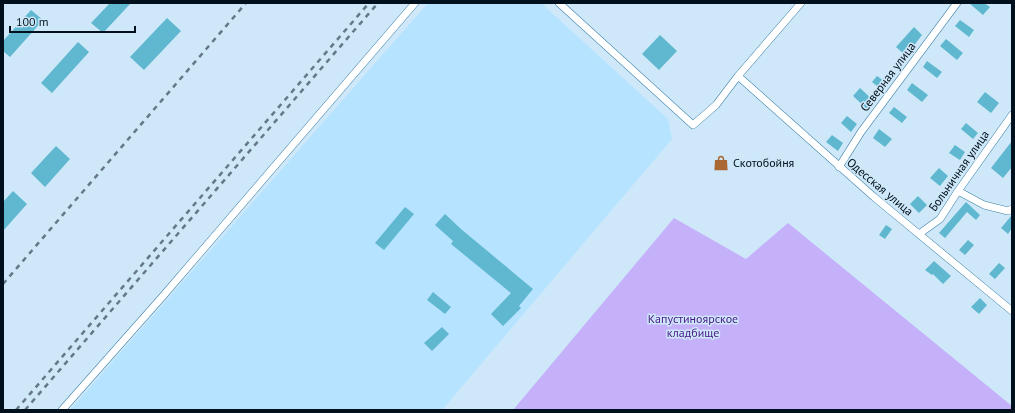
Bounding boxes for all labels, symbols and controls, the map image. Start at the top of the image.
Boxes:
scale bar [10,8,135,34]
text: 100 m [16,14,49,29]
street label: Северная улица [857,39,919,114]
street label: Больничная улица [925,127,992,214]
shop icon: Скотобойня [712,154,730,172]
place label: Скотобойня [733,155,794,170]
street label: Одесская улица [844,155,917,219]
park label: Капустиноярское кладбище [648,311,738,340]

